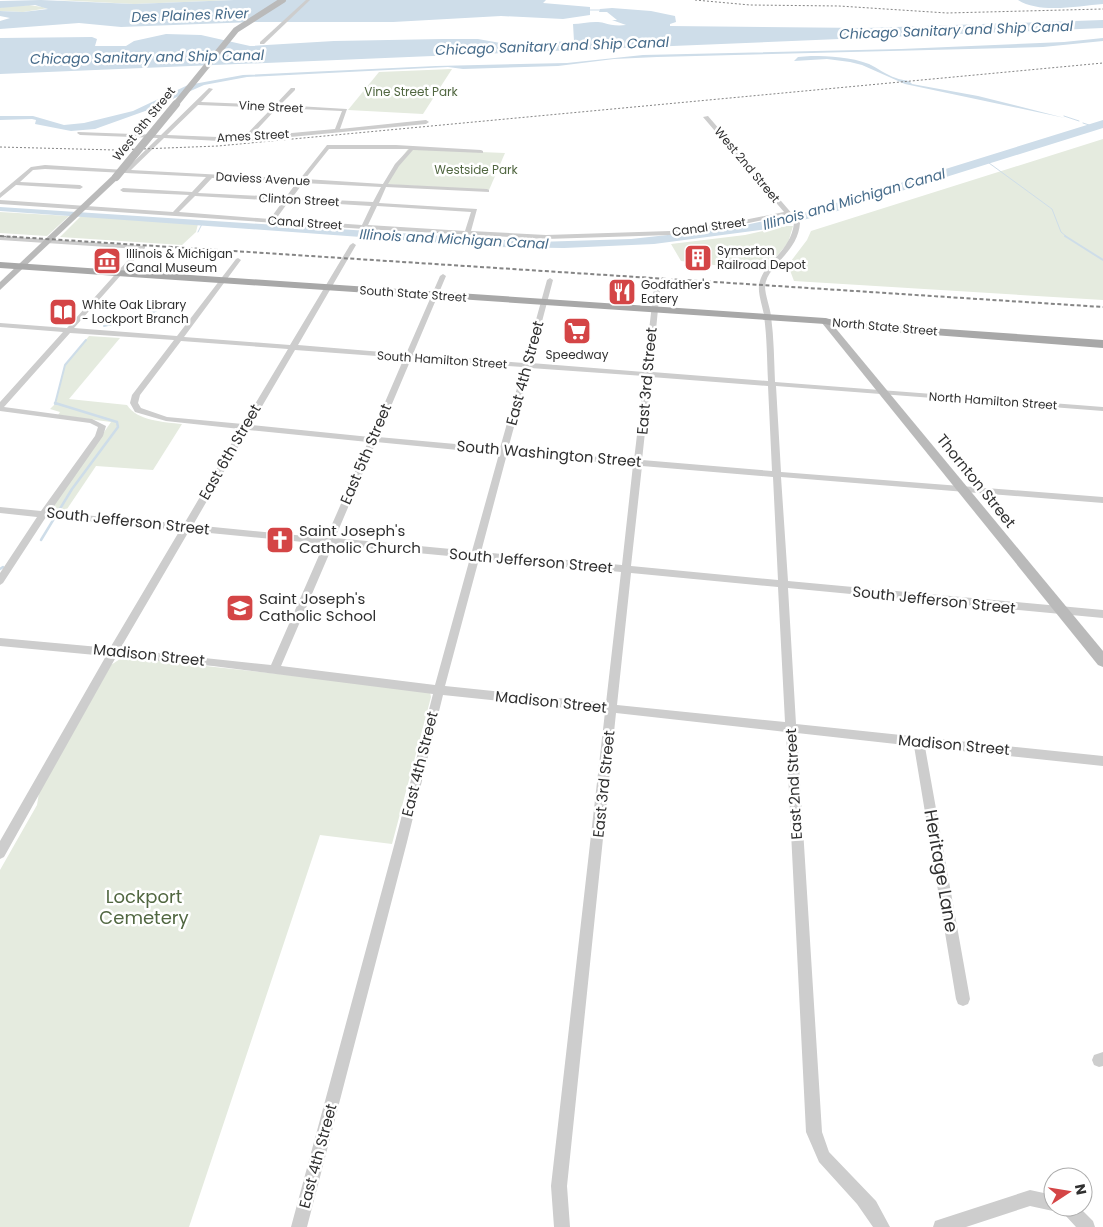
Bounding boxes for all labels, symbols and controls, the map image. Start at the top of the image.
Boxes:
water label: Des Plaines River [131,3,250,27]
water label: Chicago Sanitary and Ship Canal [839,16,1074,44]
water label: Chicago Sanitary and Ship Canal [435,32,670,60]
water label: Chicago Sanitary and Ship Canal [30,45,265,69]
street label: West 9th Street [108,83,179,164]
park label: Vine Street Park [364,83,459,100]
street label: Vine Street [238,96,304,117]
street label: West 2nd Street [711,123,784,206]
street label: Ames Street [216,125,290,146]
park label: Westside Park [434,161,519,178]
water label: Illinois and Michigan Canal [760,163,948,235]
street label: Daviess Avenue [215,168,311,189]
street label: Clinton Street [258,189,340,210]
street label: Canal Street [267,211,343,234]
street label: Canal Street [671,213,747,240]
water label: Illinois and Michigan Canal [359,224,550,254]
place label: Symerton Railroad Depot [717,242,806,273]
building icon: Symerton Railroad Depot [683,243,713,273]
place label: Illinois & Michigan Canal Museum [126,245,233,276]
museum icon: Illinois & Michigan Canal Museum [92,246,122,276]
place label: Godfather's Eatery [641,276,710,307]
restaurant icon: Godfather's Eatery [607,277,637,307]
street label: South State Street [359,281,467,306]
place label: White Oak Library - Lockport Branch [82,296,189,327]
library icon: White Oak Library - Lockport Branch [48,297,78,327]
street label: North State Street [832,313,938,340]
supermarket icon: Speedway [562,316,592,346]
street label: East 4th Street [500,318,549,428]
street label: East 3rd Street [631,326,662,435]
street label: South Hamilton Street [376,346,508,373]
place label: Speedway [546,346,609,363]
street label: North Hamilton Street [928,388,1058,413]
street label: East 6th Street [194,400,266,504]
street label: East 5th Street [335,400,396,507]
street label: Thornton Street [932,429,1021,532]
street label: South Washington Street [456,435,642,472]
street label: South Jefferson Street [45,501,211,540]
place label: Saint Joseph's Catholic Church [299,520,421,558]
church icon: Saint Joseph's Catholic Church [265,525,295,555]
street label: South Jefferson Street [448,543,614,578]
street label: South Jefferson Street [851,580,1017,619]
place label: Saint Joseph's Catholic School [259,588,376,626]
school or university icon: Saint Joseph's Catholic School [225,593,255,623]
street label: Madison Street [92,638,206,671]
street label: Madison Street [494,685,608,718]
street label: East 4th Street [396,709,443,819]
street label: East 2nd Street [780,728,807,840]
street label: East 3rd Street [587,729,620,839]
street label: Madison Street [897,729,1011,760]
street label: Heritage Lane [918,808,965,934]
park label: Lockport Cemetery [99,884,189,930]
street label: East 4th Street [293,1101,342,1211]
north arrow [1043,1167,1093,1217]
text: N [1070,1182,1092,1197]

